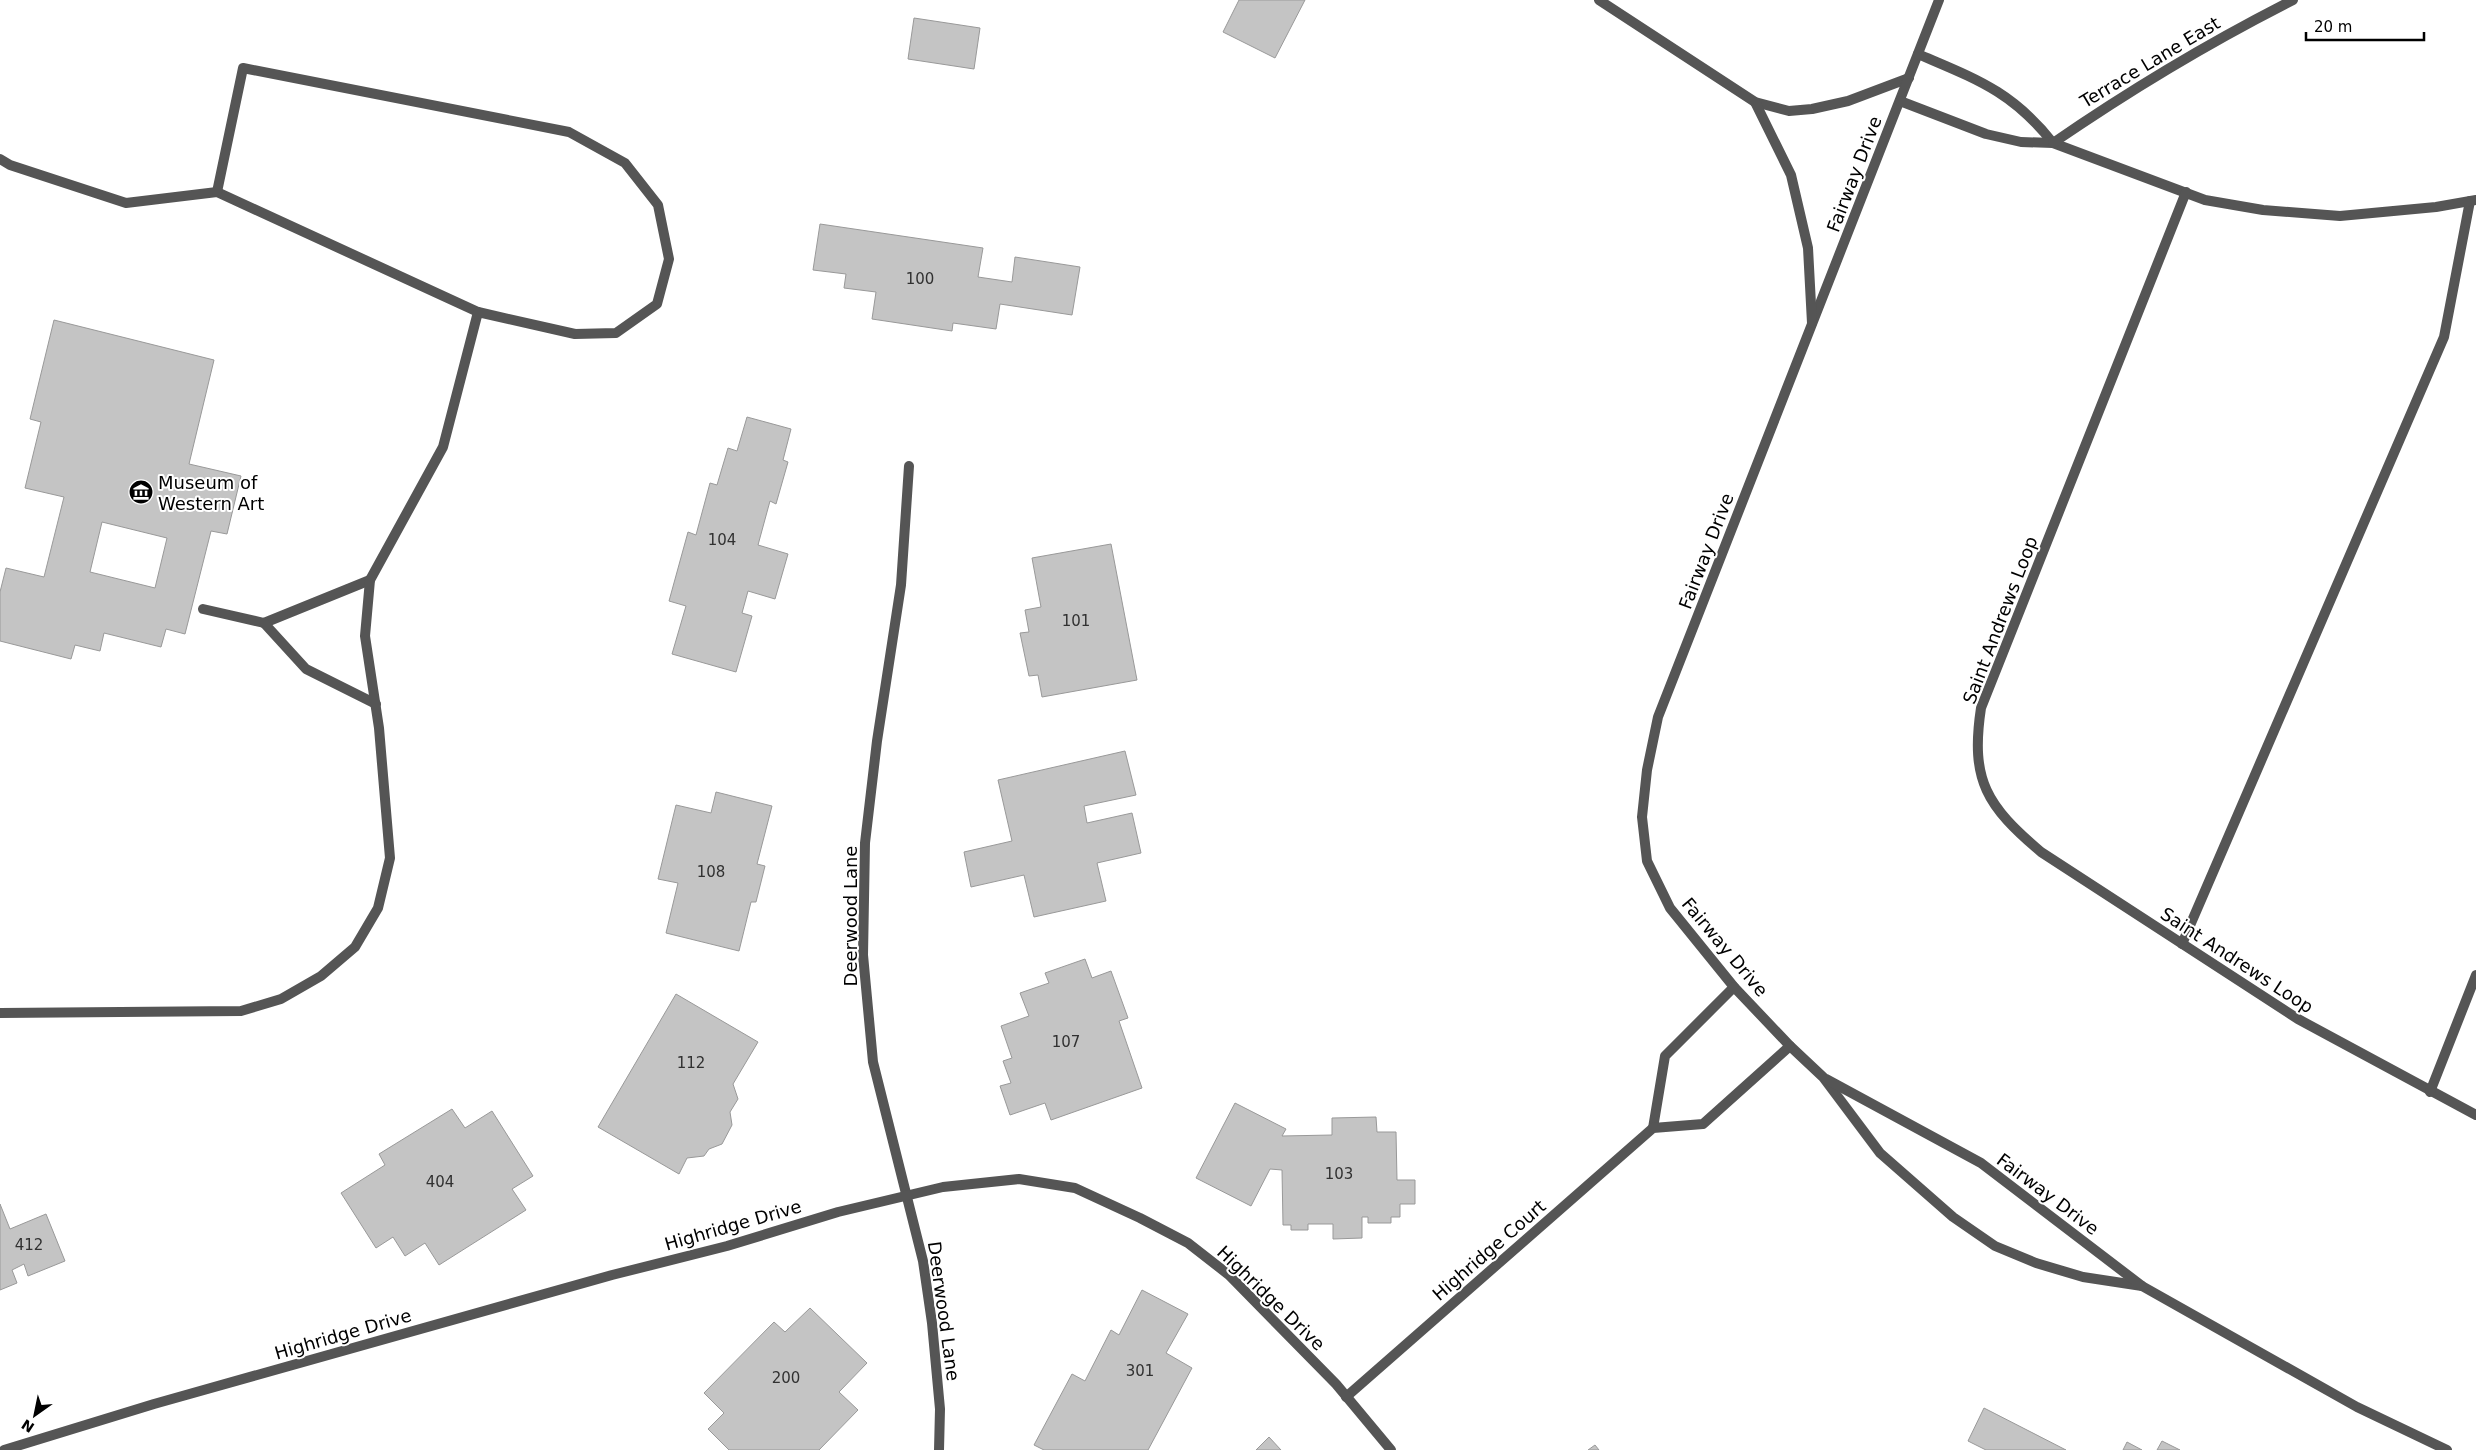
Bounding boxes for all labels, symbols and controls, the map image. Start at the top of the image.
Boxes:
scale bar [2306,10,2424,42]
street label: Terrace Lane East [2075,12,2224,113]
text: 20 m [2314,18,2352,36]
street label: Fairway Drive [1822,113,1886,235]
house number: 100 [906,270,934,288]
place label: Museum of Western Art [158,472,264,514]
museum icon: Museum of Western Art [128,479,154,505]
street label: Fairway Drive [1674,490,1738,612]
house number: 104 [708,531,736,549]
street label: Saint Andrews Loop [1958,533,2042,707]
house number: 101 [1062,612,1090,630]
street label: Deerwood Lane [840,846,861,986]
house number: 108 [697,863,725,881]
street label: Fairway Drive [1678,893,1772,1001]
street label: Saint Andrews Loop [2157,903,2317,1017]
house number: 107 [1052,1033,1080,1051]
house number: 112 [677,1054,705,1072]
street label: Fairway Drive [1993,1149,2103,1239]
house number: 103 [1325,1165,1353,1183]
house number: 404 [426,1173,454,1191]
street label: Highridge Drive [662,1195,804,1255]
street label: Highridge Court [1428,1195,1550,1305]
house number: 412 [15,1236,43,1254]
street label: Deerwood Lane [924,1240,964,1382]
street label: Highridge Drive [1213,1241,1329,1355]
street label: Highridge Drive [272,1304,414,1364]
house number: 301 [1126,1362,1154,1380]
house number: 200 [772,1369,800,1387]
north arrow [10,1390,60,1440]
text: N [19,1416,37,1436]

